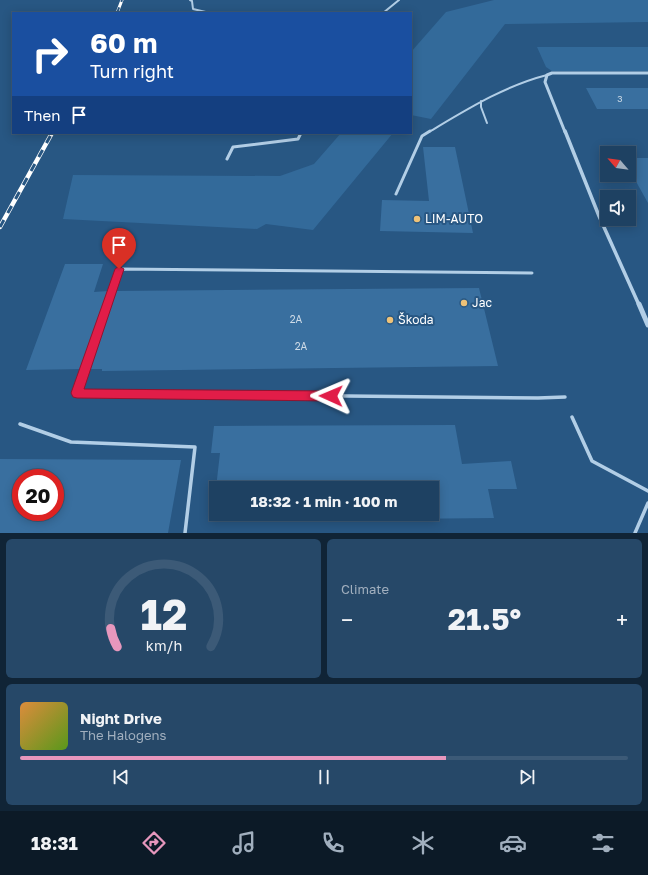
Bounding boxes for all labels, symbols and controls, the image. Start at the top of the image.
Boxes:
text: 60 m [90,26,157,59]
icon: right [24,28,76,80]
text: Turn right [90,60,174,82]
house number: 3 [617,93,623,104]
icon: arrive [68,104,90,126]
text: Then [24,106,60,124]
north arrow [600,146,636,182]
map controls [600,146,636,226]
button: sound [600,190,636,226]
place label: LIM-AUTO [425,211,483,226]
marker: LIM-AUTO [412,214,422,224]
pin [102,228,136,269]
icon: arrive [108,234,130,256]
place label: Jac [472,295,492,310]
marker: Jac [459,298,469,308]
place label: Škoda [398,312,434,327]
house number: 2А [290,313,303,325]
marker: Škoda [385,315,395,325]
house number: 2А [295,340,308,352]
position arrow [310,375,352,417]
speed limit sign: 20 [12,469,64,521]
text: 18:32 · 1 min · 100 m [251,492,397,510]
text: Climate [341,581,389,597]
text: 12 [140,588,187,638]
text: 21.5° [448,601,521,637]
text: − [341,606,353,633]
text: + [616,606,628,633]
text: km/h [145,636,182,653]
text: Night Drive [80,709,162,727]
text: The Halogens [80,727,166,743]
icon: previous [110,766,132,788]
icon: pause [313,766,335,788]
icon: next [516,766,538,788]
icon: directions [140,829,168,857]
icon: music [230,829,258,857]
icon: phone [319,829,347,857]
icon: climate [409,829,437,857]
icon: car [499,829,527,857]
icon: filters [589,829,617,857]
text: 18:31 [31,832,78,854]

